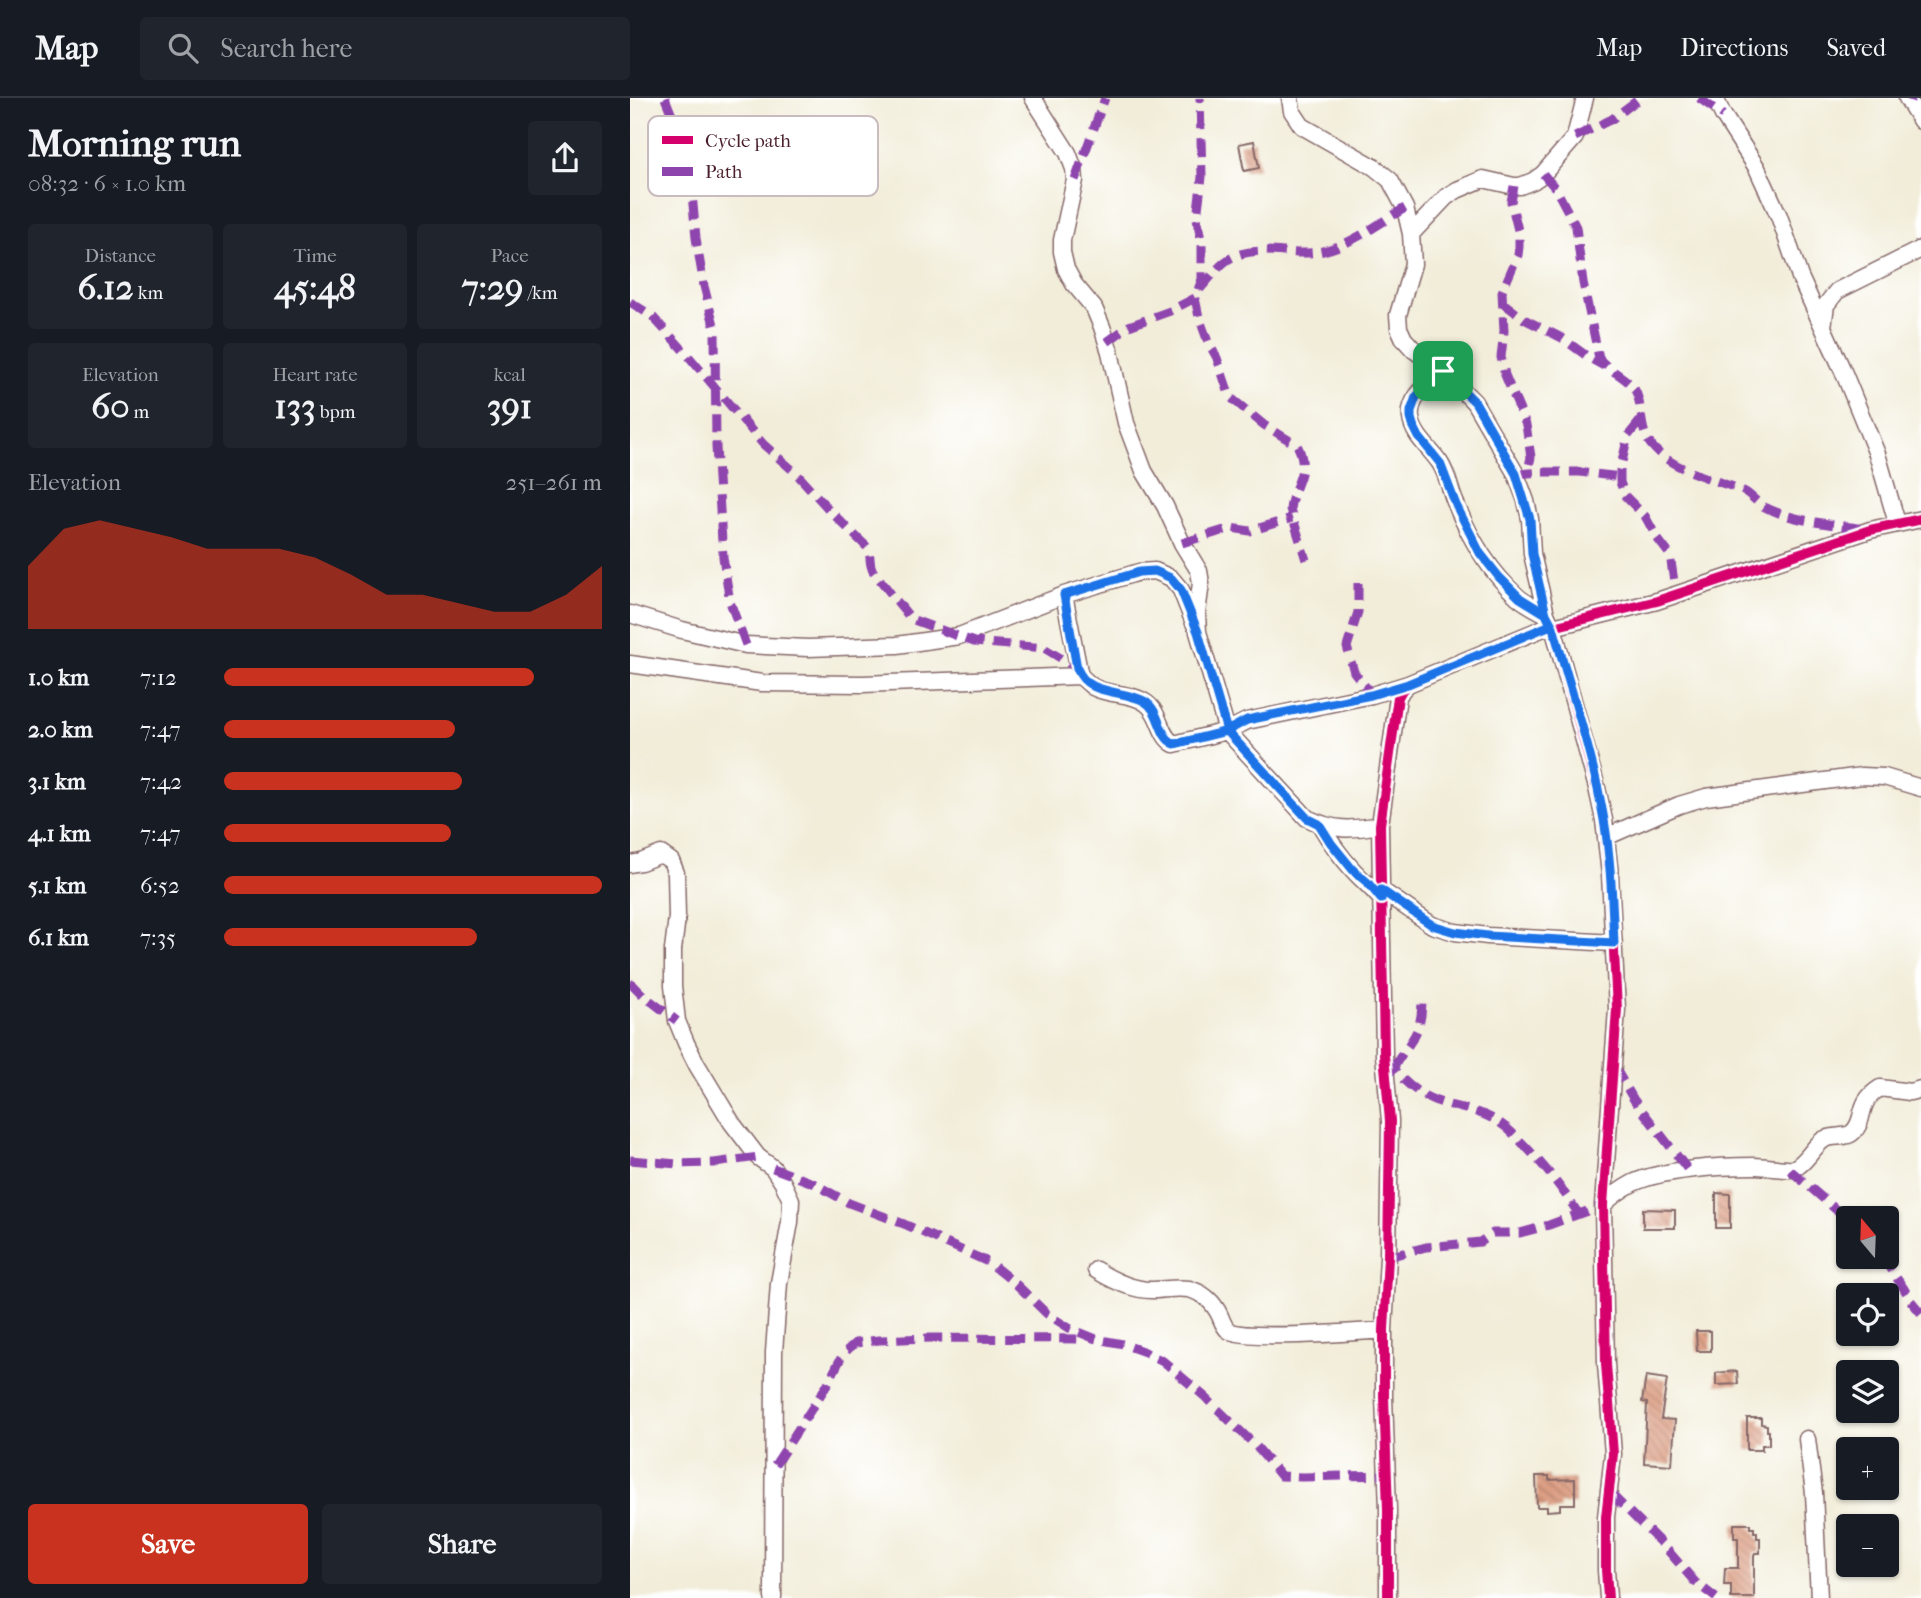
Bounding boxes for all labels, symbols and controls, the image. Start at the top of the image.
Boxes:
search box [140,17,630,80]
text: Map [35,29,98,68]
icon: search [164,29,202,67]
text: Search here [220,33,352,64]
text: Map [1596,34,1642,62]
text: Directions [1680,34,1788,62]
text: Saved [1826,34,1886,62]
legend [648,116,878,196]
text: Morning run [28,121,241,166]
button: share [528,121,602,195]
text: Cycle path [705,130,791,152]
text: Path [705,161,743,183]
text: 08:32 · 6 × 1.0 km [28,170,186,197]
text: Distance [85,245,156,267]
text: Time [293,245,337,267]
text: Pace [491,245,529,267]
text: 6.12 [77,267,134,308]
text: 45:48 [274,267,356,308]
text: 7:29 [462,267,523,308]
text: km [134,282,163,304]
text: /km [523,282,558,304]
pin [1413,341,1473,401]
icon: arrive [1424,352,1462,390]
text: Elevation [82,364,159,386]
text: Heart rate [272,364,358,386]
text: kcal [494,364,526,386]
text: 60 [91,386,130,427]
text: 133 [274,386,316,427]
text: 391 [487,386,532,427]
text: m [130,401,149,423]
text: bpm [316,401,356,423]
text: Elevation [28,469,121,496]
text: 251–261 m [506,469,602,496]
text: 1.0 km [28,664,89,691]
text: 7:12 [140,664,177,691]
text: 2.0 km [28,716,93,743]
text: 7:47 [140,716,181,743]
text: 3.1 km [28,768,86,795]
text: 7:42 [140,768,182,795]
text: 4.1 km [28,820,91,847]
text: 7:47 [140,820,181,847]
text: 5.1 km [28,872,86,899]
text: 6:52 [140,872,180,899]
text: 6.1 km [28,924,89,951]
text: 7:35 [140,924,176,951]
north arrow [1836,1206,1899,1269]
map controls [1836,1206,1899,1577]
button: locate [1836,1283,1899,1346]
button: layers [1836,1360,1899,1423]
button: + [1836,1437,1899,1500]
button: Save [28,1504,308,1584]
button: Share [322,1504,602,1584]
button: − [1836,1514,1899,1577]

